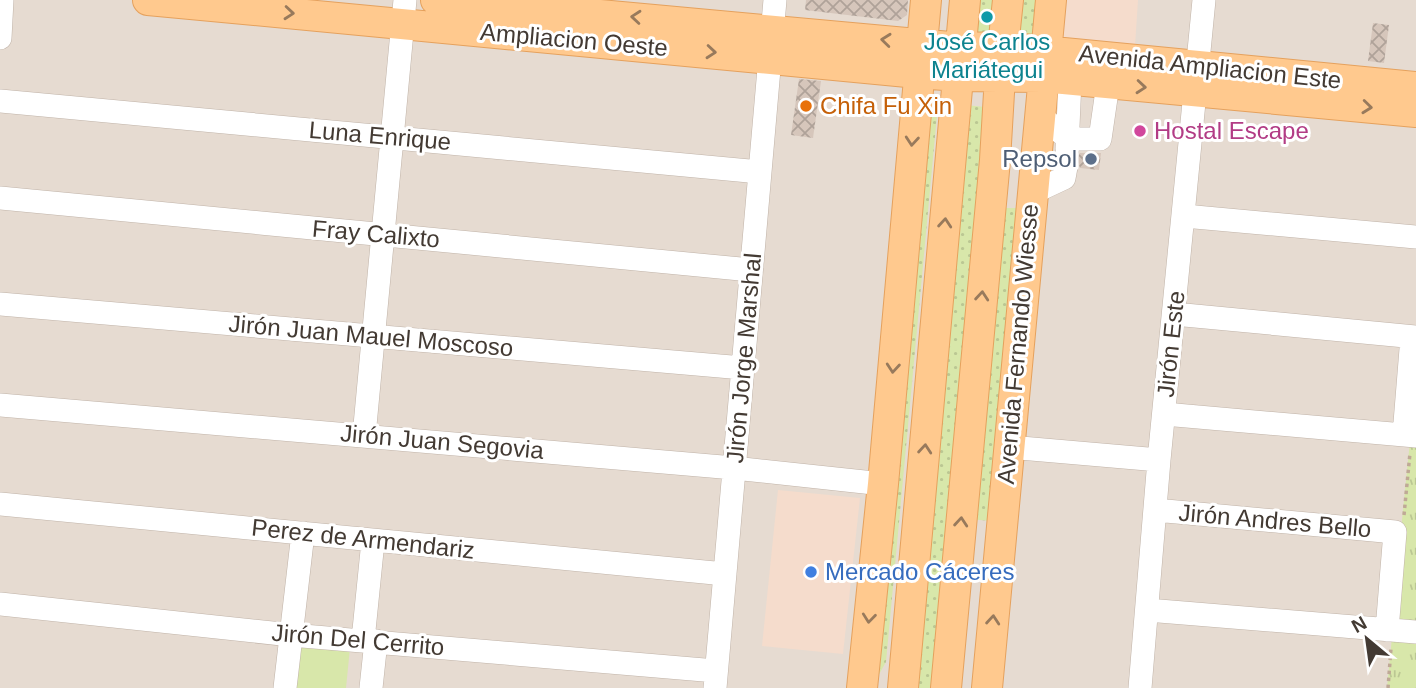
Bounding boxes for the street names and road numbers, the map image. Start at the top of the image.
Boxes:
street label: Ampliacion Oeste [479,18,669,61]
street label: Avenida Ampliacion Este [1078,39,1343,94]
street label: Luna Enrique [308,116,452,155]
street label: Avenida Fernando Wiesse [992,203,1043,485]
street label: Fray Calixto [311,214,441,253]
street label: Jirón Jorge Marshal [721,252,766,464]
street label: Jirón Este [1151,289,1190,398]
street label: Jirón Juan Mauel Moscoso [228,310,514,361]
street label: Jirón Juan Segovia [339,419,546,464]
street label: Jirón Andres Bello [1178,499,1373,542]
street label: Perez de Armendariz [250,513,476,564]
street label: Jirón Del Cerrito [271,618,446,661]

